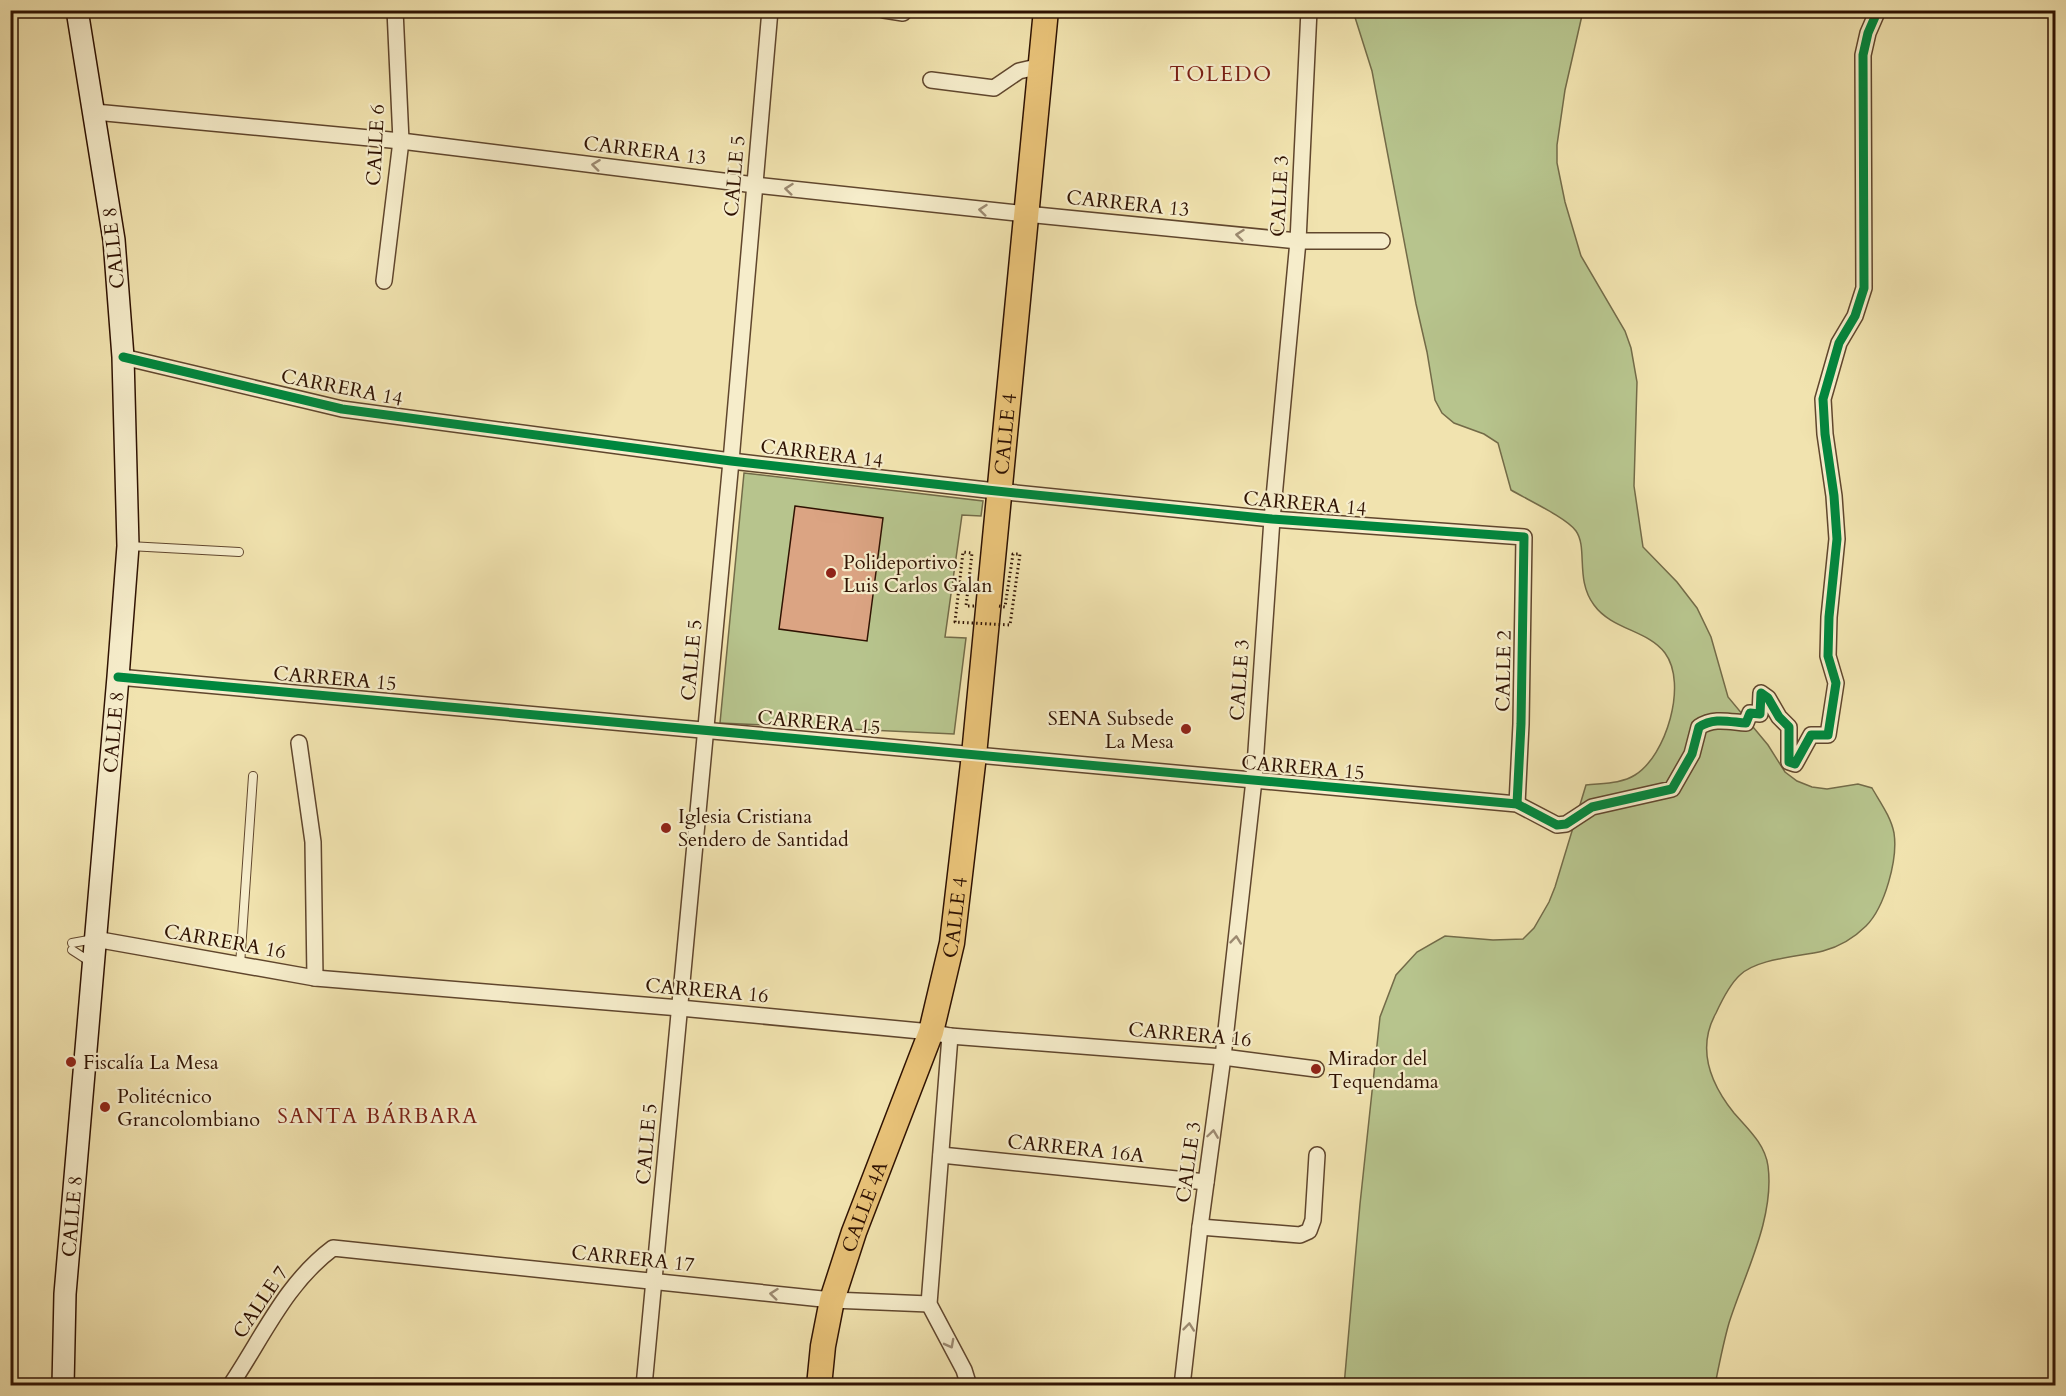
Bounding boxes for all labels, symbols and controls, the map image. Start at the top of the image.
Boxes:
district label: TOLEDO [1169,60,1273,89]
street label: CALLE 6 [360,104,391,187]
street label: CARRERA 13 [582,130,708,171]
street label: CALLE 5 [717,134,752,218]
street label: CALLE 3 [1264,155,1295,238]
one-way arrow [591,160,601,172]
one-way arrow [785,183,794,196]
street label: CARRERA 13 [1065,184,1191,223]
one-way arrow [979,204,988,217]
street label: CALLE 8 [96,206,131,290]
one-way arrow [1236,229,1245,242]
street label: CARRERA 14 [279,362,405,413]
street label: CALLE 4 [988,392,1023,476]
street label: CARRERA 14 [759,433,885,474]
street label: CARRERA 14 [1242,485,1368,522]
place label: Polideportivo Luis Carlos Galan [843,549,993,599]
marker: Polideportivo Luis Carlos Galan [824,566,838,580]
street label: CALLE 5 [674,618,709,702]
street label: CALLE 2 [1489,630,1518,712]
street label: CALLE 3 [1223,638,1256,722]
street label: CARRERA 15 [272,660,398,697]
street label: CALLE 8 [97,690,131,774]
street label: CARRERA 15 [756,704,882,741]
place label: SENA Subsede La Mesa [1048,705,1174,755]
marker: SENA Subsede La Mesa [1179,722,1193,736]
street label: CARRERA 15 [1240,749,1366,786]
place label: Iglesia Cristiana Sendero de Santidad [678,803,849,853]
marker: Iglesia Cristiana Sendero de Santidad [659,821,673,835]
street label: CALLE 4 [936,875,974,961]
street label: CARRERA 16 [162,917,288,966]
one-way arrow [1229,936,1242,945]
street label: CARRERA 16 [644,972,770,1009]
street label: CARRERA 16 [1127,1016,1253,1053]
place label: Mirador del Tequendama [1328,1045,1439,1095]
place label: Fiscalía La Mesa [83,1049,219,1076]
marker: Fiscalía La Mesa [64,1055,78,1069]
marker: Mirador del Tequendama [1309,1062,1323,1076]
place label: Politécnico Grancolombiano [117,1083,260,1133]
marker: Politécnico Grancolombiano [98,1100,112,1114]
district label: SANTA BÁRBARA [277,1102,479,1131]
street label: CALLE 5 [629,1102,664,1186]
street label: CALLE 3 [1169,1120,1208,1204]
street label: CARRERA 16A [1006,1128,1147,1169]
one-way arrow [1206,1129,1218,1138]
street label: CALLE 4A [835,1156,894,1256]
street label: CALLE 8 [55,1174,89,1258]
street label: CARRERA 17 [570,1239,696,1278]
street label: CALLE 7 [226,1261,294,1344]
one-way arrow [769,1288,778,1301]
one-way arrow [1182,1323,1194,1332]
one-way arrow [943,1338,954,1349]

